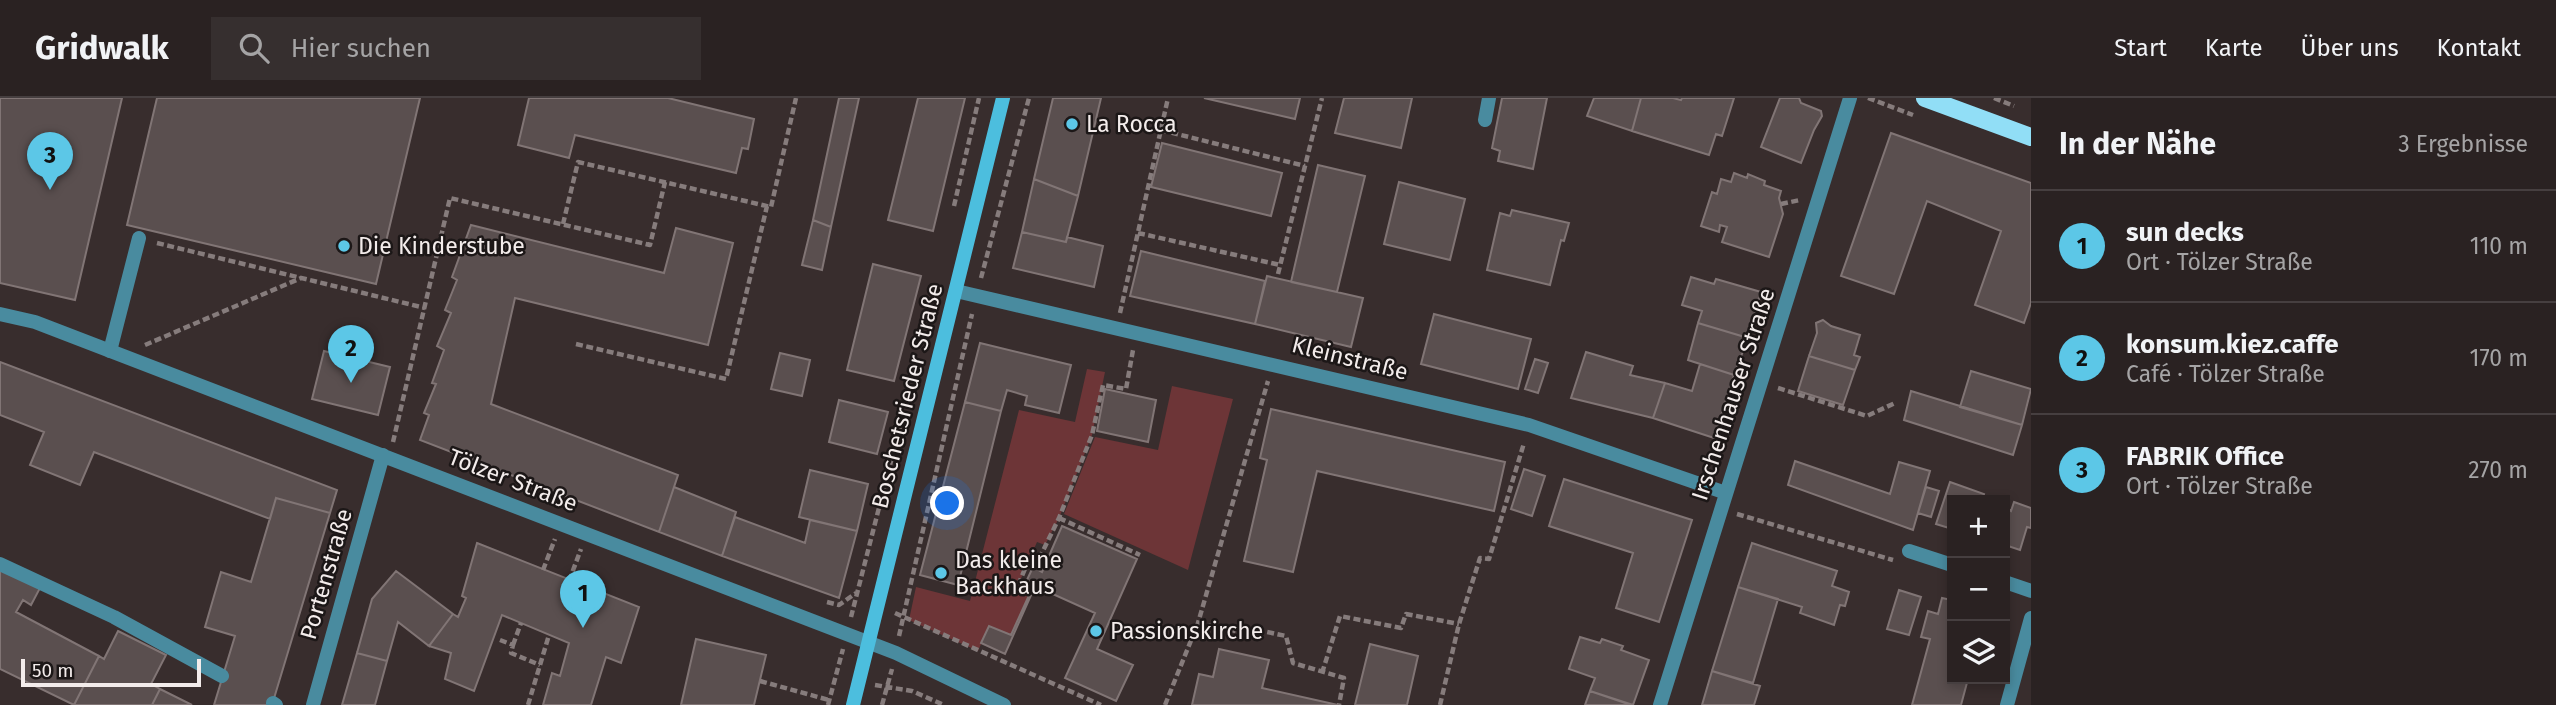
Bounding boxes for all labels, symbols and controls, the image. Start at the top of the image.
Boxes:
search box [211,17,701,80]
text: Gridwalk [35,28,169,68]
icon: search [235,29,273,67]
text: Hier suchen [291,33,431,64]
text: Start [2114,34,2167,62]
text: Karte [2205,34,2263,62]
text: Über uns [2301,34,2399,62]
text: Kontakt [2437,34,2521,62]
place label: La Rocca [1086,110,1177,138]
marker: La Rocca [1064,116,1080,132]
text: In der Nähe [2059,126,2216,162]
text: 3 Ergebnisse [2398,130,2528,158]
pin: 3 [27,132,73,190]
text: sun decks [2126,217,2244,248]
place label: Die Kinderstube [358,232,525,260]
text: 1 [2077,232,2087,260]
text: 110 m [2470,232,2528,260]
marker: Die Kinderstube [336,238,352,254]
text: Ort · Tölzer Straße [2126,248,2313,276]
street label: Boschetsrieder Straße [865,281,949,511]
street label: Irschenhauser Straße [1685,284,1781,504]
pin: 2 [328,325,374,383]
text: konsum.kiez.caffe [2126,329,2339,360]
street label: Kleinstraße [1289,330,1411,386]
text: 2 [2076,344,2088,372]
text: 170 m [2469,344,2528,372]
text: Café · Tölzer Straße [2126,360,2325,388]
text: FABRIK Office [2126,441,2284,472]
street label: Tölzer Straße [444,443,582,517]
text: 3 [2076,456,2088,484]
text: 270 m [2468,456,2528,484]
text: Ort · Tölzer Straße [2126,472,2313,500]
your location [930,486,964,520]
map controls [1947,495,2010,684]
button: + [1947,495,2010,558]
street label: Portenstraße [294,505,358,643]
place label: Das kleine Backhaus [955,546,1062,600]
button: − [1947,558,2010,621]
marker: Das kleine Backhaus [933,565,949,581]
pin: 1 [560,570,606,628]
place label: Passionskirche [1110,617,1263,645]
button: layers [1947,621,2010,684]
marker: Passionskirche [1088,623,1104,639]
scale bar [21,656,201,688]
text: 50 m [32,659,73,682]

